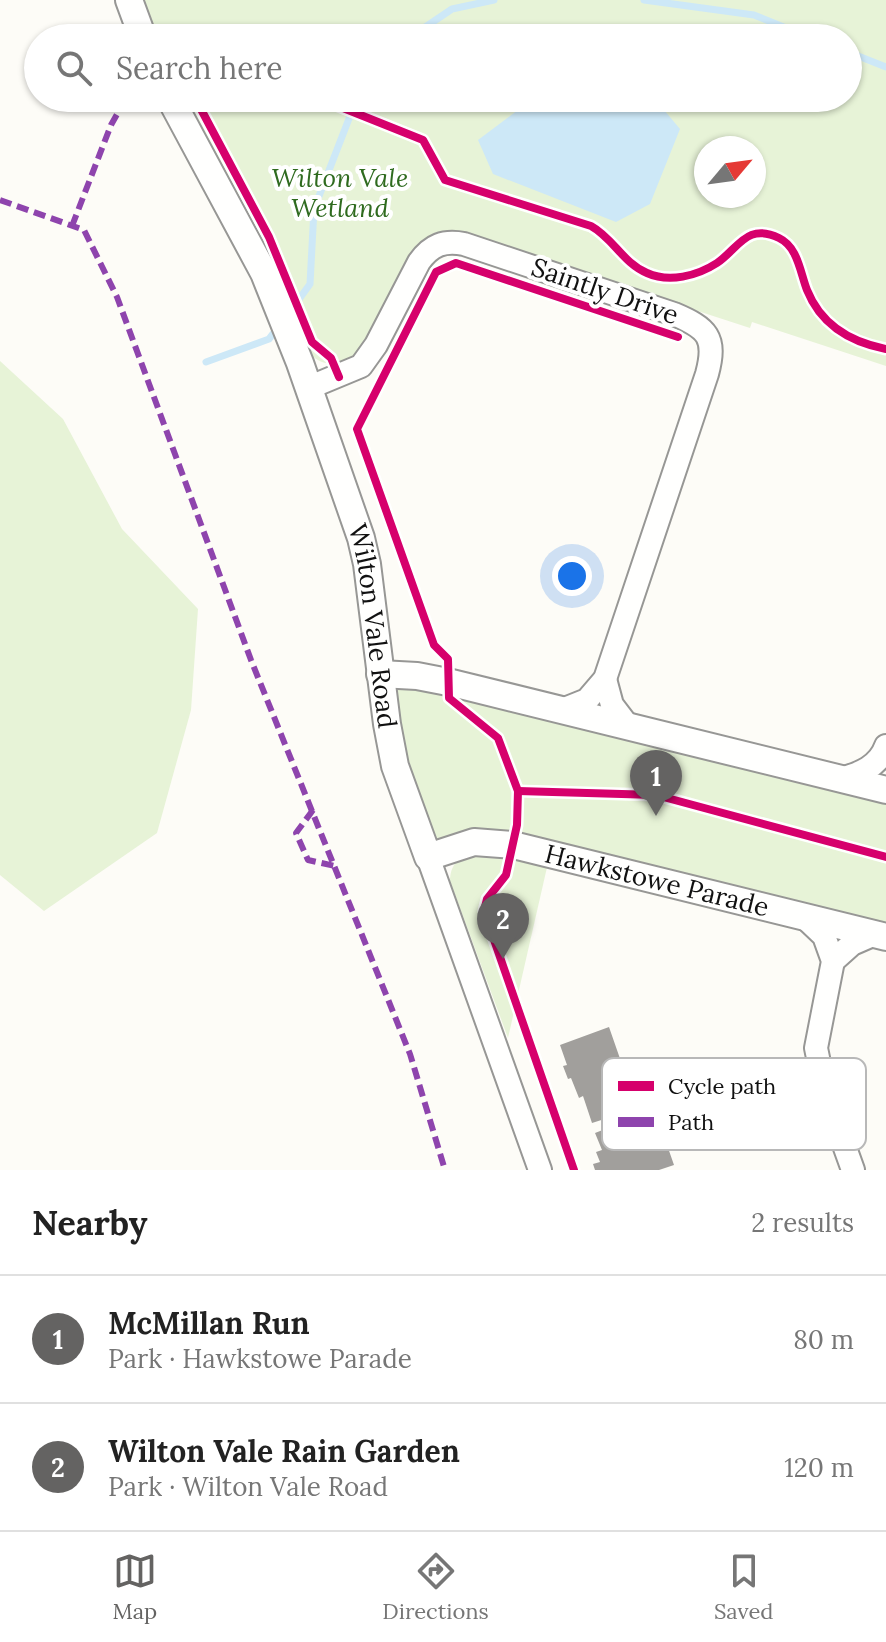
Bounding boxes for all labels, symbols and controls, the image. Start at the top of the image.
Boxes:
search box [24,24,862,112]
icon: search [52,46,96,90]
text: Search here [116,49,283,87]
north arrow [694,136,766,208]
park label: Wilton Vale Wetland [272,161,408,224]
street label: Saintly Drive [527,250,683,331]
street label: Wilton Vale Road [341,519,404,730]
your location [552,556,592,596]
pin: 1 [630,750,682,816]
street label: Hawkstowe Parade [542,836,772,923]
pin: 2 [477,893,529,959]
legend [602,1058,866,1150]
text: Cycle path [668,1072,776,1100]
text: Path [668,1108,714,1136]
text: Nearby [32,1201,148,1244]
text: 2 results [751,1206,854,1239]
text: McMillan Run [108,1304,310,1342]
text: 1 [53,1323,63,1356]
text: 80 m [793,1323,854,1356]
text: Park · Hawkstowe Parade [108,1342,412,1375]
text: Wilton Vale Rain Garden [108,1432,460,1470]
text: 2 [51,1451,65,1484]
text: 120 m [784,1451,854,1484]
text: Park · Wilton Vale Road [108,1470,388,1503]
tab: Map [113,1549,157,1625]
tab: Directions [382,1549,489,1625]
tab: Saved [714,1549,773,1625]

